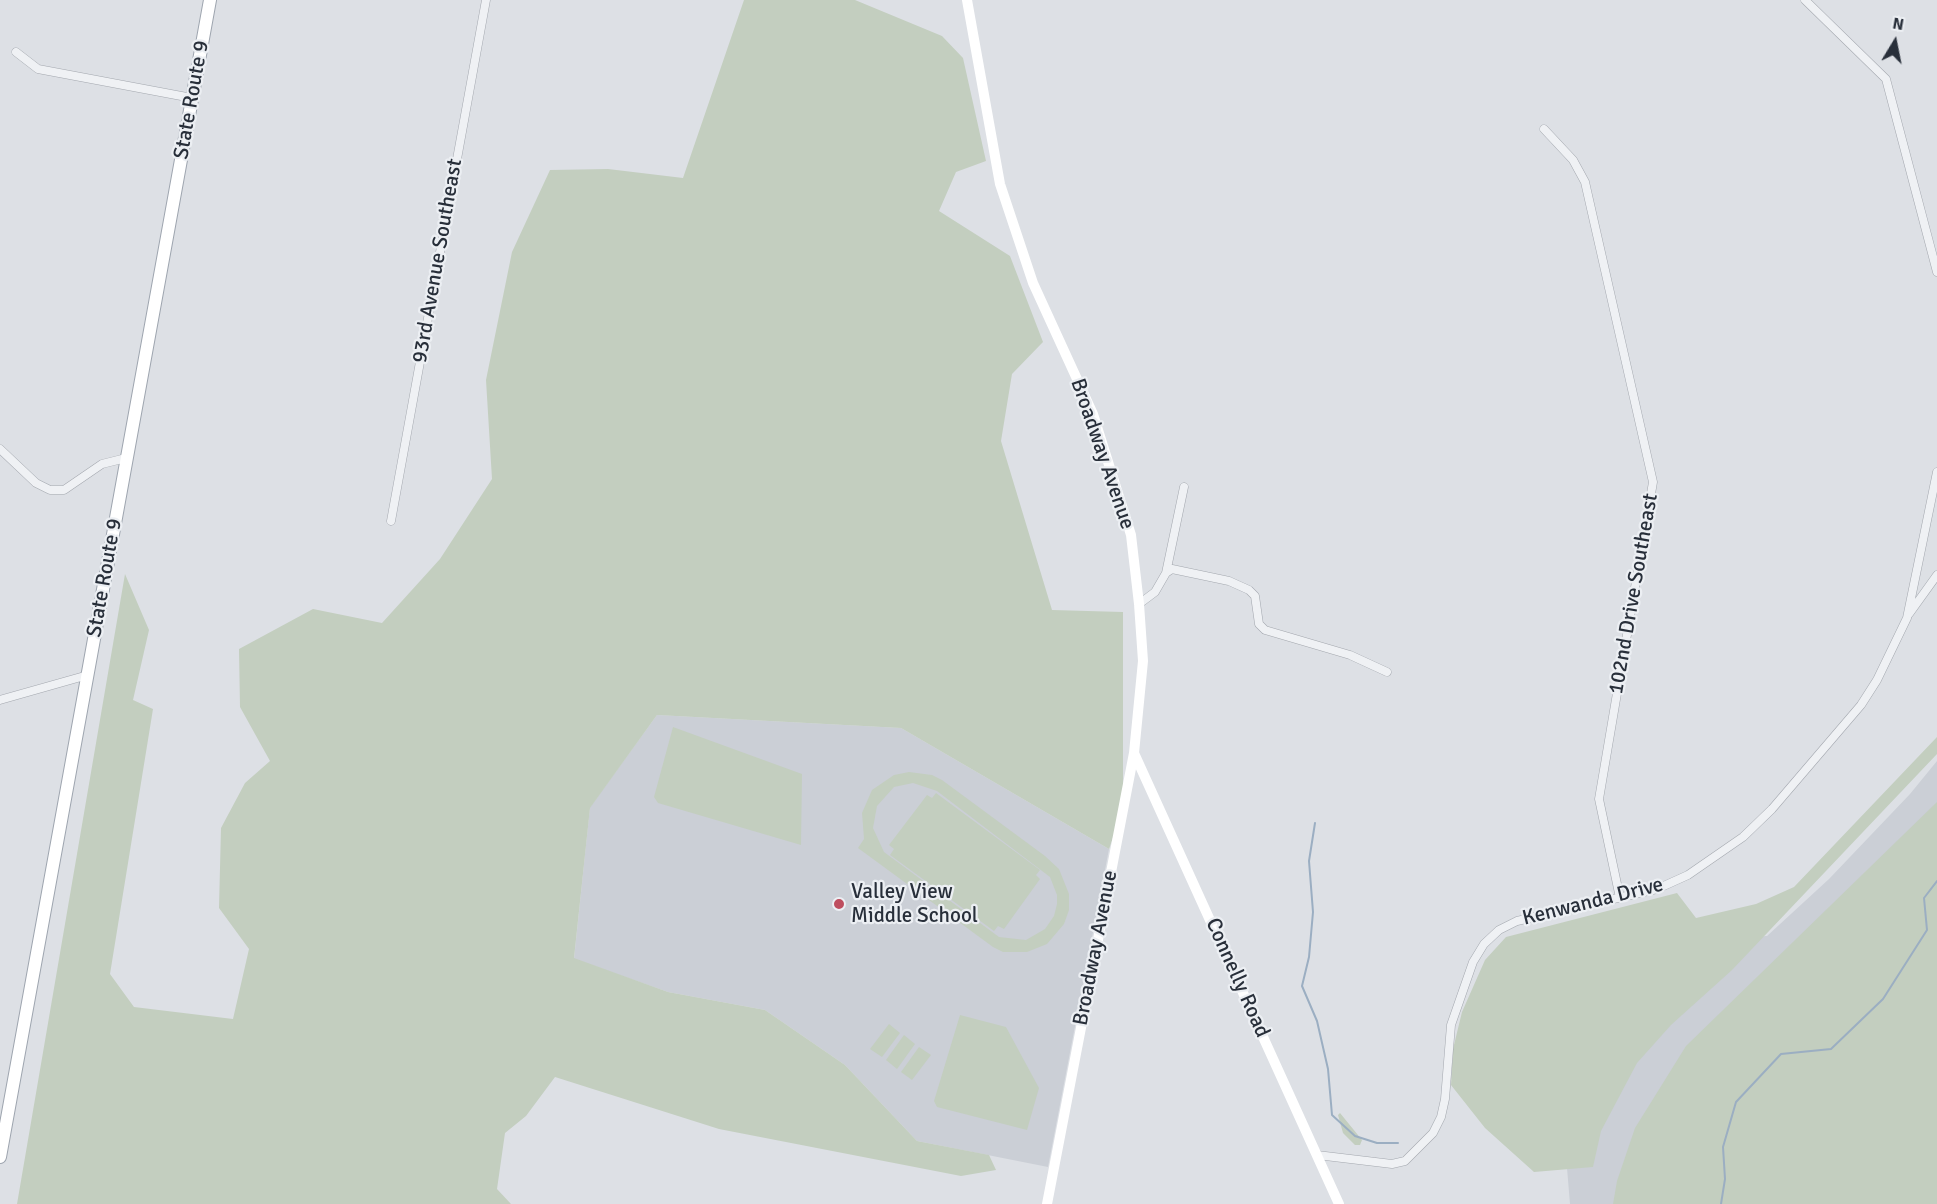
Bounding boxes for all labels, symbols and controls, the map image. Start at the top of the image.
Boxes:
north arrow [1865,12,1925,72]
text: N [1891,13,1905,35]
street label: State Route 9 [169,39,215,161]
street label: 93rd Avenue Southeast [408,157,468,365]
street label: Broadway Avenue [1064,375,1140,533]
street label: 102nd Drive Southeast [1604,492,1664,696]
street label: State Route 9 [82,517,128,639]
street label: Broadway Avenue [1069,868,1123,1028]
street label: Kenwanda Drive [1520,872,1666,932]
place label: Valley View Middle School [851,879,978,929]
marker: Valley View Middle School [832,897,846,911]
street label: Connelly Road [1199,914,1275,1042]

